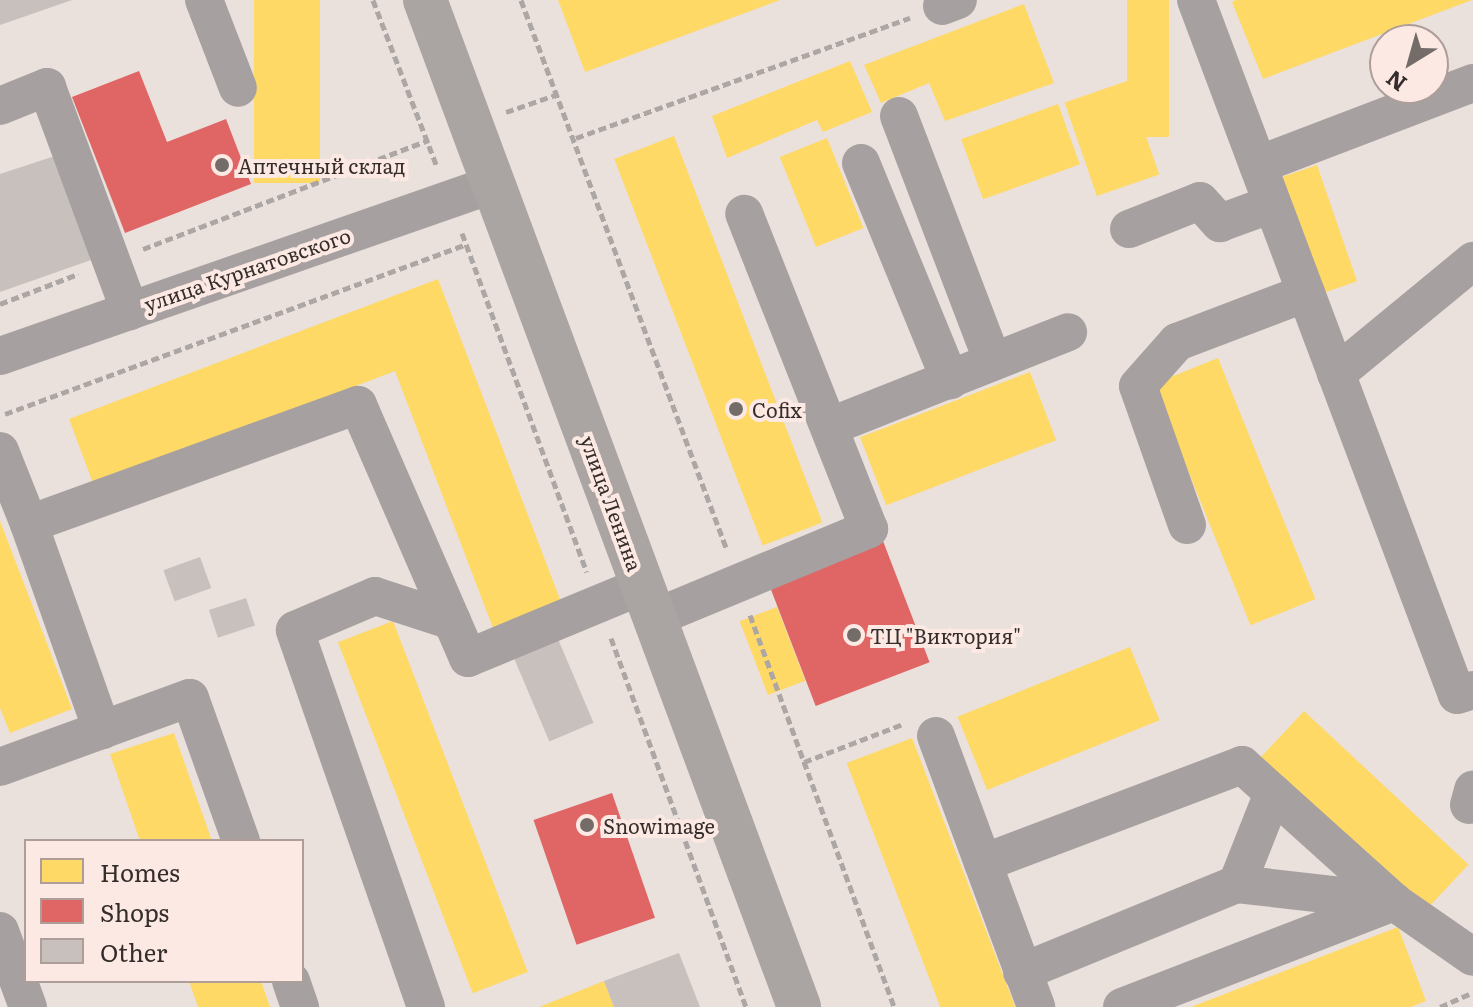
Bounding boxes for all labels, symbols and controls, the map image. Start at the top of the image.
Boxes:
north arrow [1369,24,1449,104]
text: N [1378,63,1413,101]
place label: Аптечный склад [238,153,405,177]
marker: Аптечный склад [213,156,231,174]
street label: улица Курнатовского [141,222,353,316]
place label: Cofix [752,397,802,421]
marker: Cofix [727,400,745,418]
street label: улица Ленина [576,432,648,574]
place label: ТЦ "Виктория" [870,623,1021,647]
marker: ТЦ "Виктория" [845,626,863,644]
place label: Snowimage [603,813,715,837]
marker: Snowimage [578,816,596,834]
legend [24,839,304,983]
text: Homes [100,854,180,889]
text: Shops [100,894,169,929]
text: Other [100,934,167,969]

